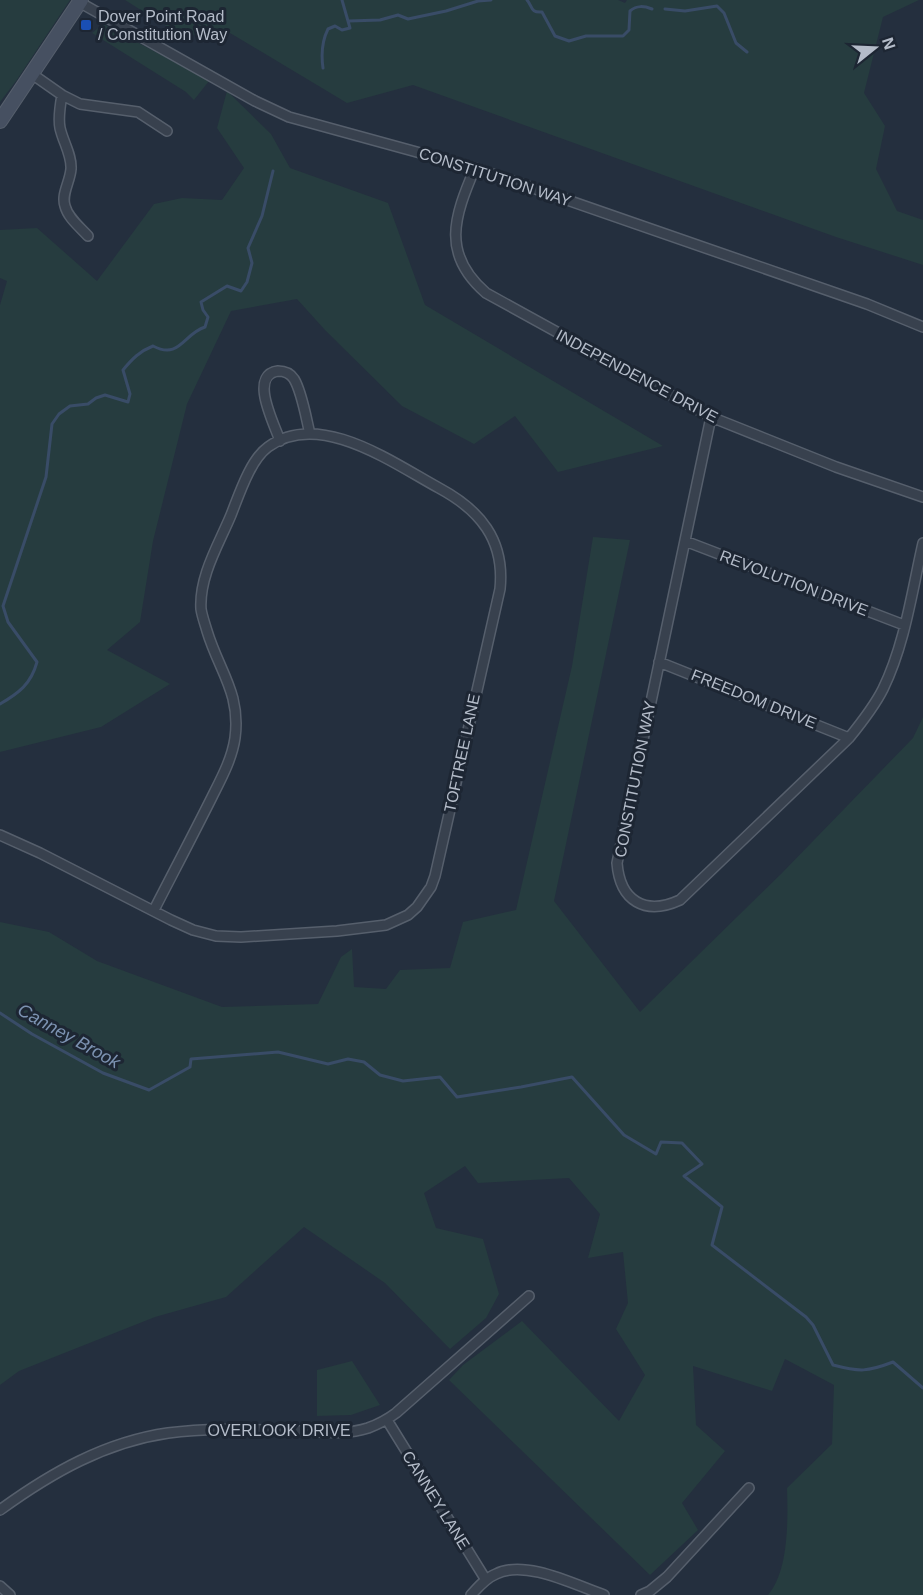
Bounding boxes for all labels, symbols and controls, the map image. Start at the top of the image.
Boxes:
place label: Dover Point Road / Constitution Way [98,8,227,43]
marker: Dover Point Road / Constitution Way [79,18,93,32]
north arrow [845,18,905,78]
text: N [879,35,899,52]
street label: CONSTITUTION WAY [417,144,574,210]
street label: INDEPENDENCE DRIVE [553,326,721,426]
street label: REVOLUTION DRIVE [718,547,870,619]
street label: FREEDOM DRIVE [689,666,819,732]
street label: TOFTREE LANE [441,692,483,814]
street label: CONSTITUTION WAY [611,699,659,859]
water label: Canney Brook [14,1000,125,1073]
street label: OVERLOOK DRIVE [207,1422,351,1439]
street label: CANNEY LANE [399,1448,473,1552]

